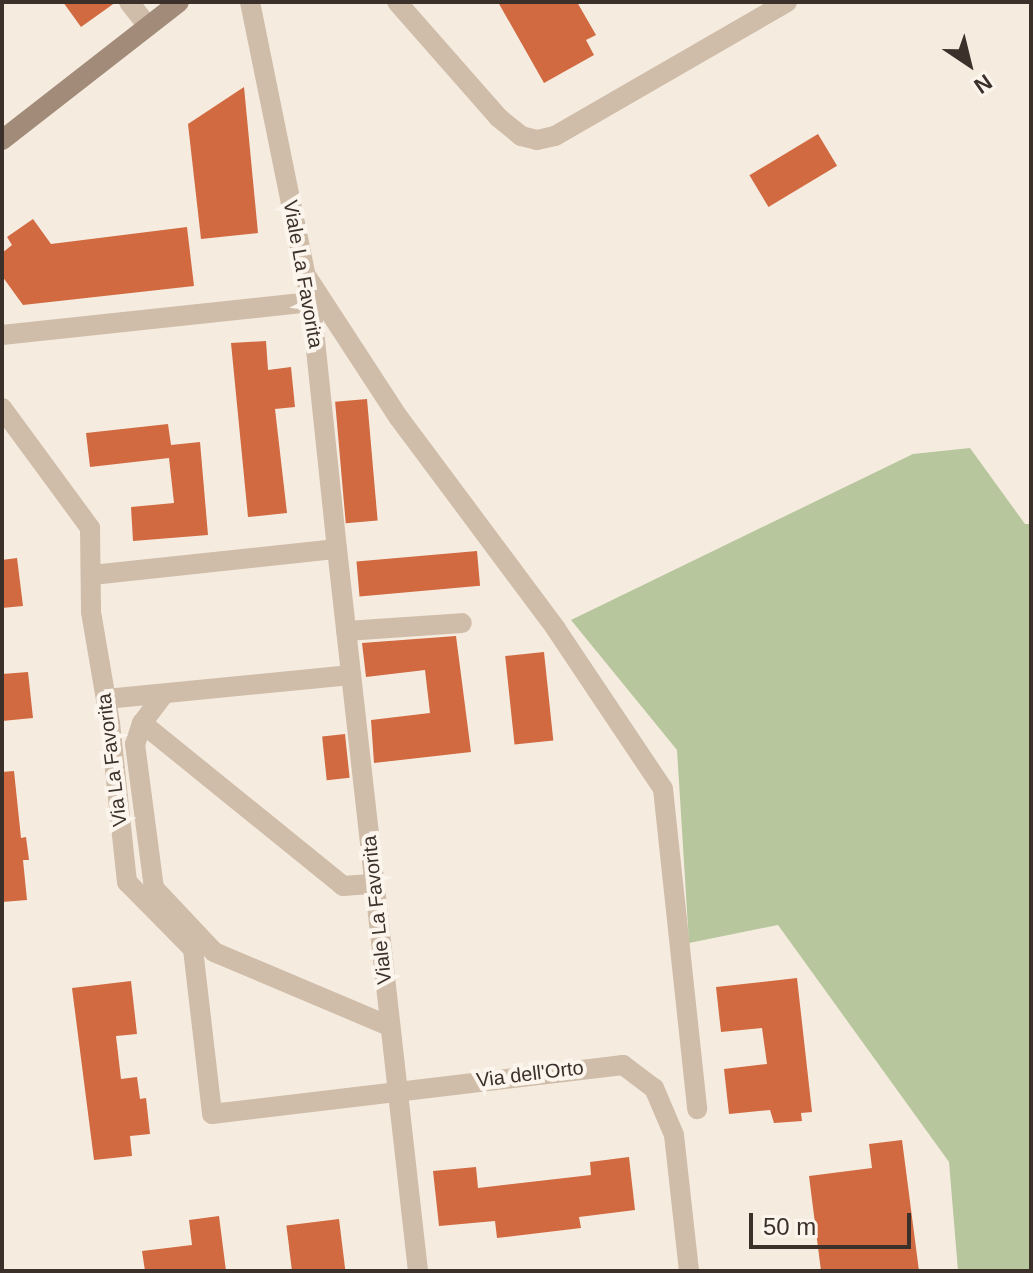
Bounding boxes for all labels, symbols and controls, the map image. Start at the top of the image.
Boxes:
north arrow [929,24,1009,104]
text: N [969,69,997,99]
street label: Viale La Favorita [278,198,328,350]
street label: Via La Favorita [92,692,132,828]
street label: Viale La Favorita [357,834,397,986]
street label: Via dell'Orto [475,1056,585,1092]
scale bar [753,1197,915,1247]
text: 50 m [763,1213,816,1240]

